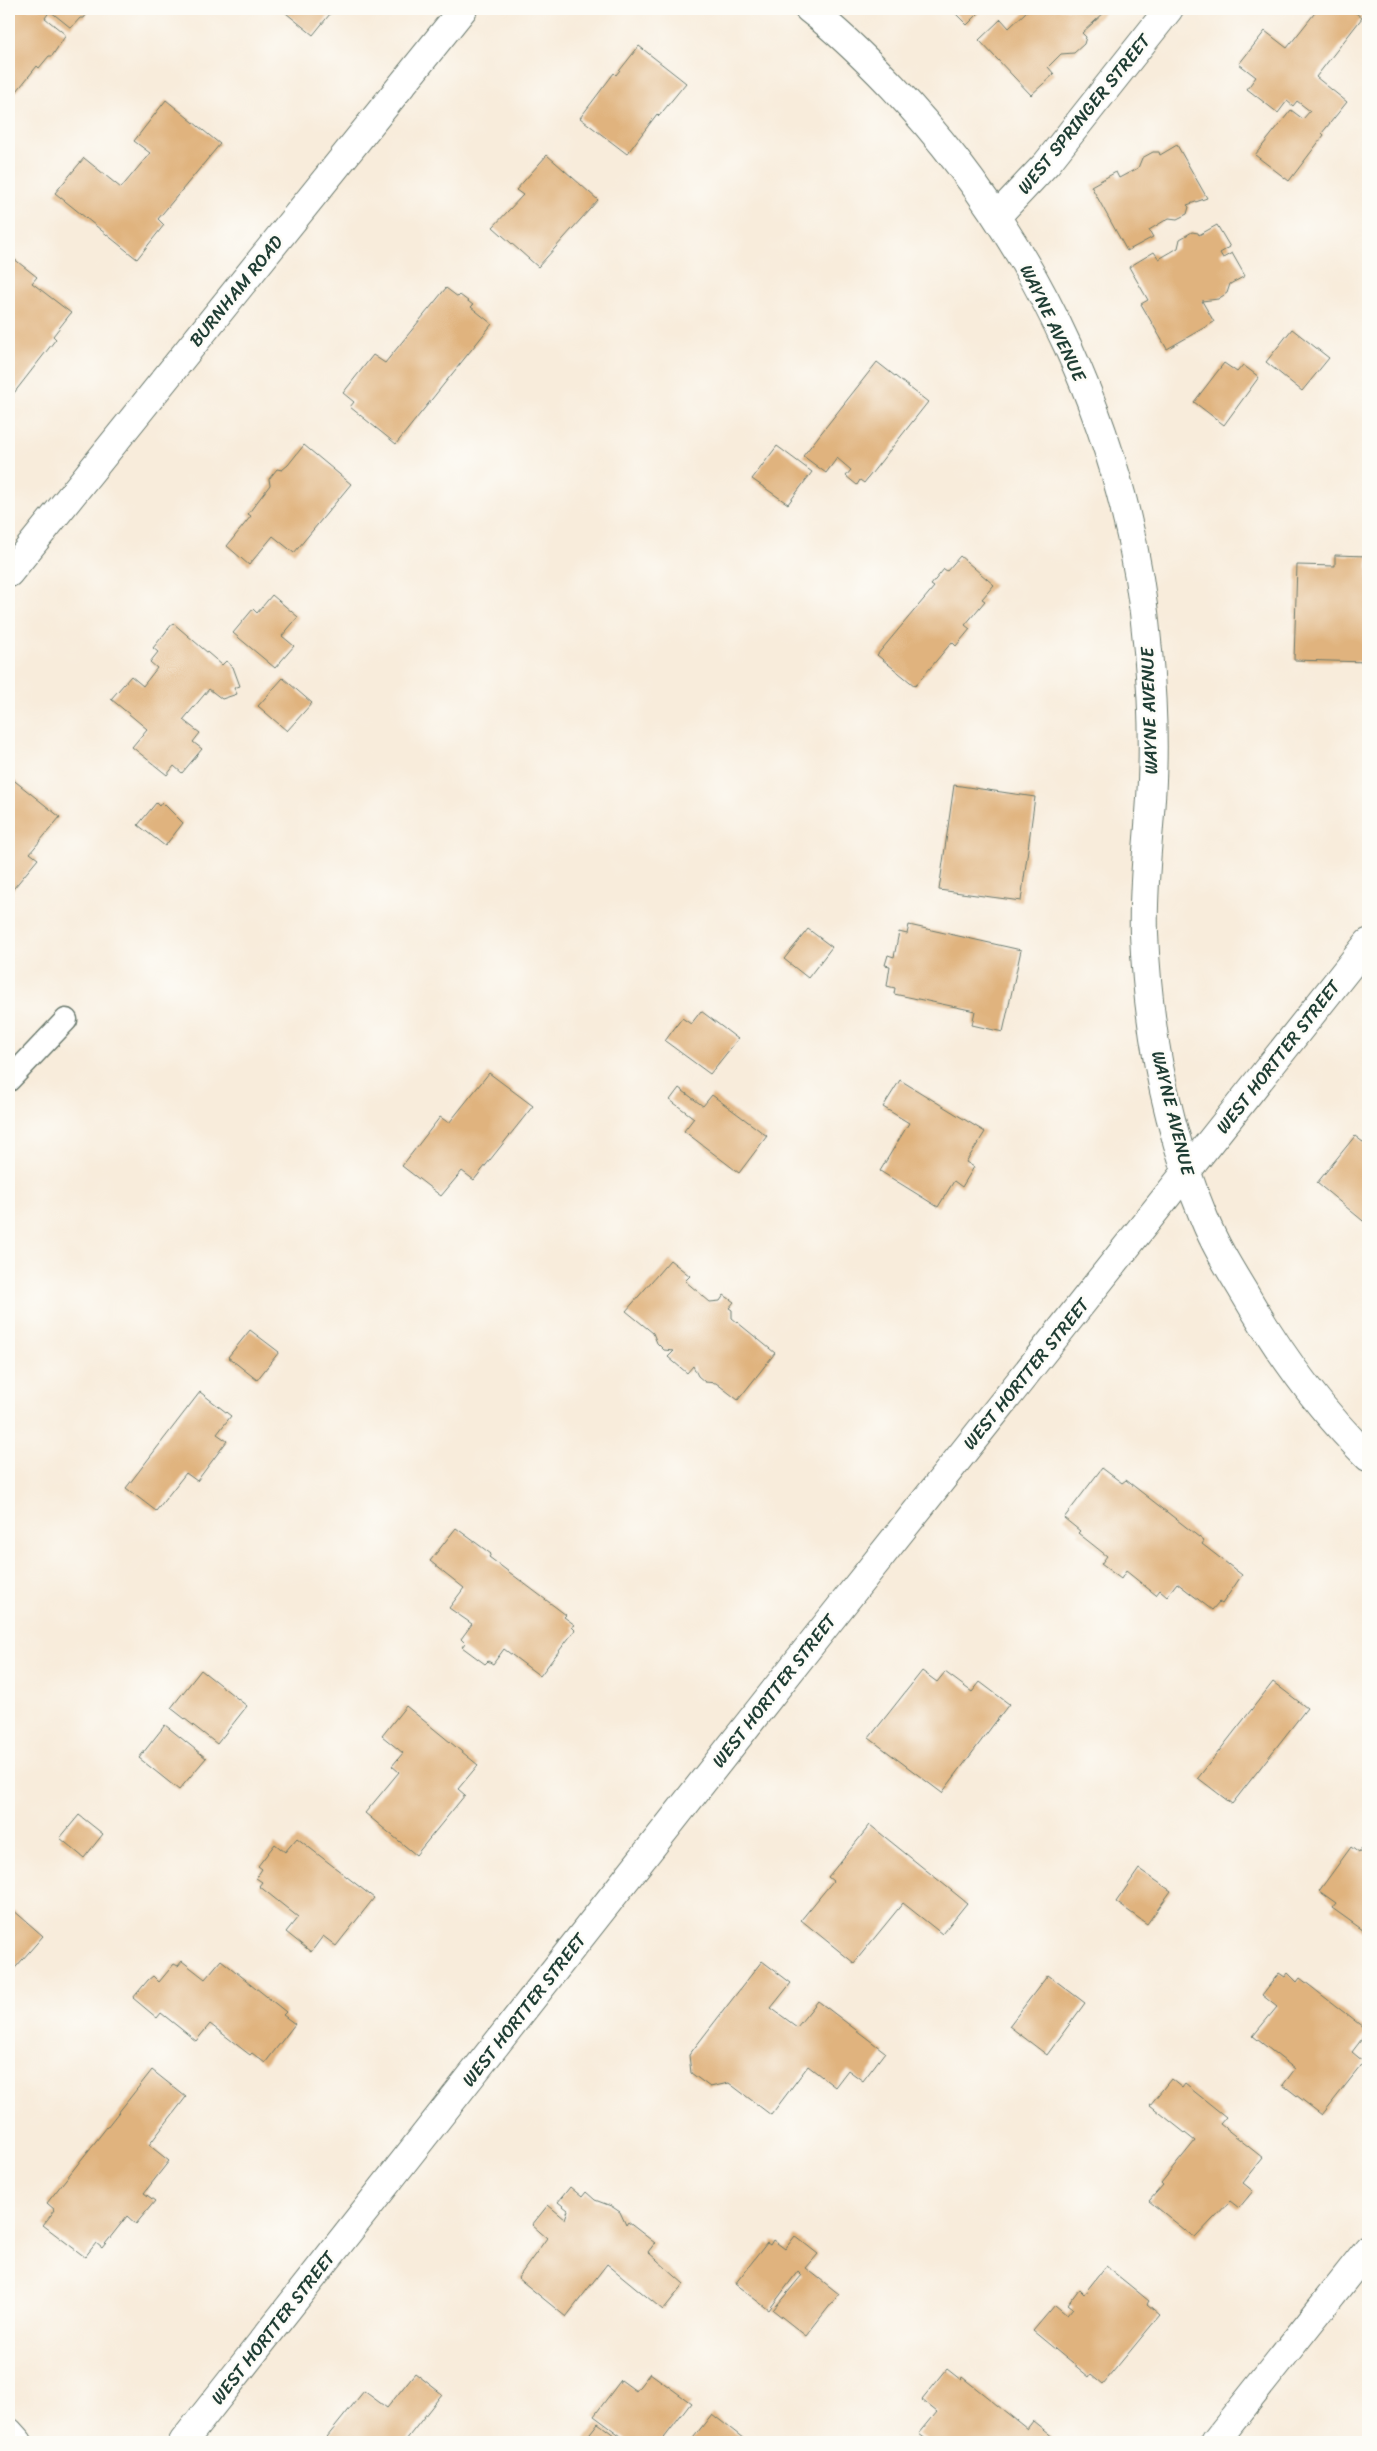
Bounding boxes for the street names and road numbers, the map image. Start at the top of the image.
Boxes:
street label: WEST SPRINGER STREET [1009,26,1160,201]
street label: BURNHAM ROAD [181,228,291,354]
street label: WAYNE AVENUE [1011,259,1096,388]
street label: WAYNE AVENUE [1131,646,1167,775]
street label: WEST HORTTER STREET [1207,972,1349,1141]
street label: WAYNE AVENUE [1142,1047,1204,1180]
street label: WEST HORTTER STREET [954,1290,1098,1457]
street label: WEST HORTTER STREET [703,1606,845,1775]
street label: WEST HORTTER STREET [453,1925,595,2094]
street label: WEST HORTTER STREET [202,2243,344,2412]

